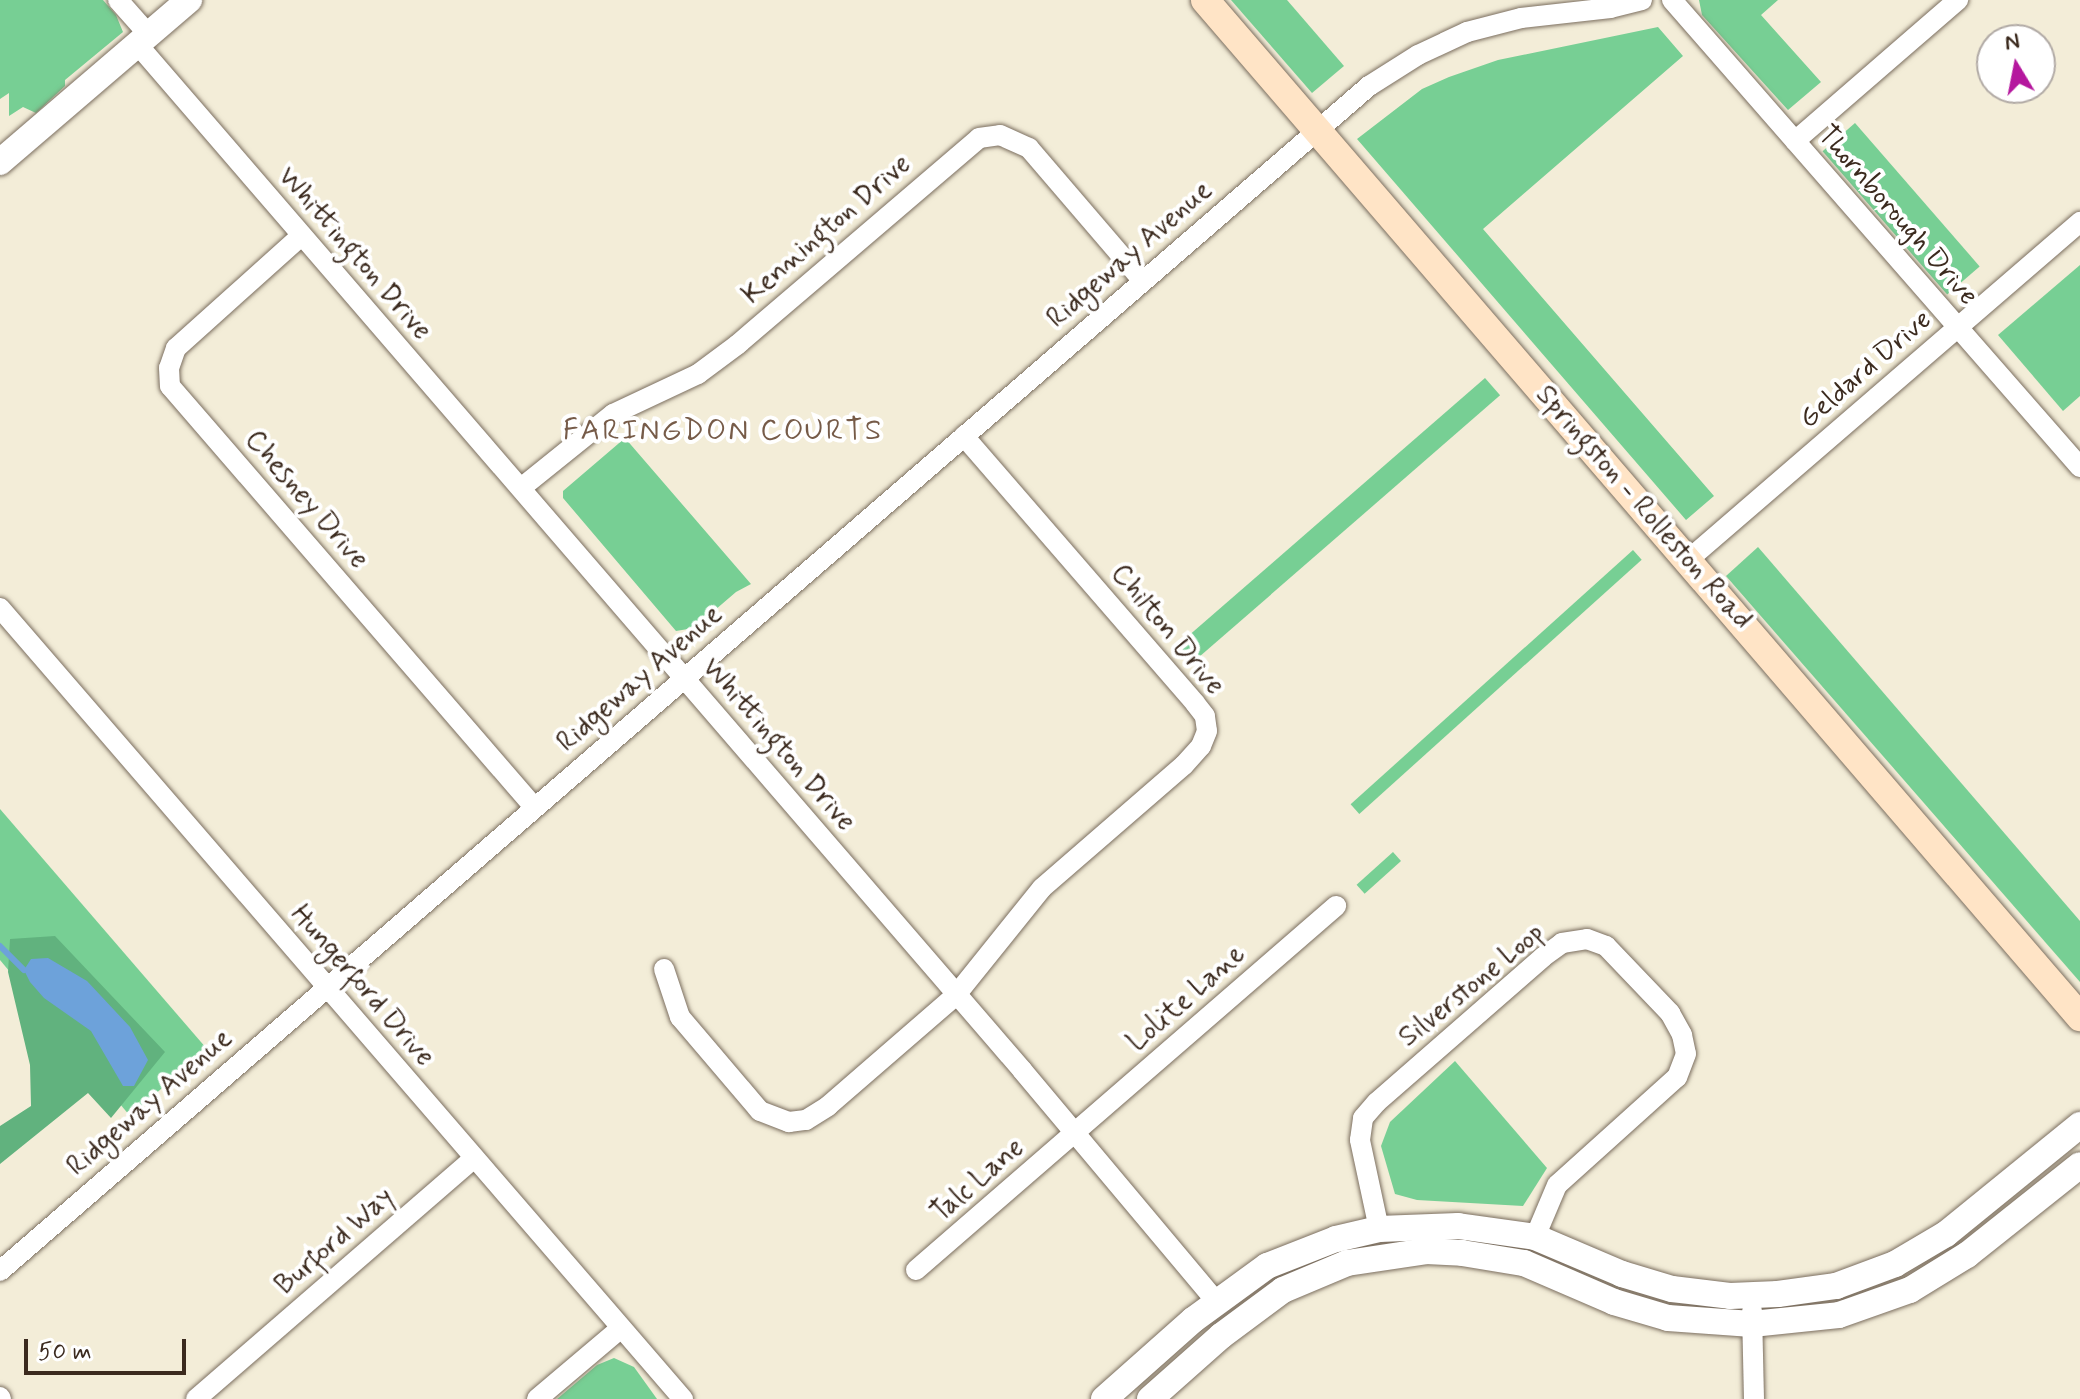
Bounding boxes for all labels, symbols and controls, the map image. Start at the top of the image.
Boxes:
north arrow [1976,24,2056,104]
text: N [2003,27,2022,57]
street label: Thornborough Drive [1810,120,1984,312]
street label: Kennington Drive [737,148,917,312]
street label: Whittington Drive [270,161,438,347]
street label: Ridgeway Avenue [1040,174,1220,336]
street label: Geldard Drive [1794,304,1938,436]
street label: Springston - Rolleston Road [1529,380,1757,636]
district label: FARINGDON COURTS [564,413,882,449]
street label: Chesney Drive [238,425,374,575]
street label: Chilton Drive [1103,559,1231,701]
street label: Ridgeway Avenue [550,598,730,760]
street label: Whittington Drive [694,652,862,838]
street label: Hungerford Drive [284,899,440,1073]
street label: Silverstone Loop [1391,916,1553,1056]
street label: Lolite Lane [1122,939,1252,1059]
street label: Ridgeway Avenue [60,1022,240,1184]
street label: Talc Lane [925,1132,1031,1230]
street label: Burford Way [267,1180,403,1304]
scale bar [28,1323,190,1373]
text: 50 m [38,1337,92,1368]

